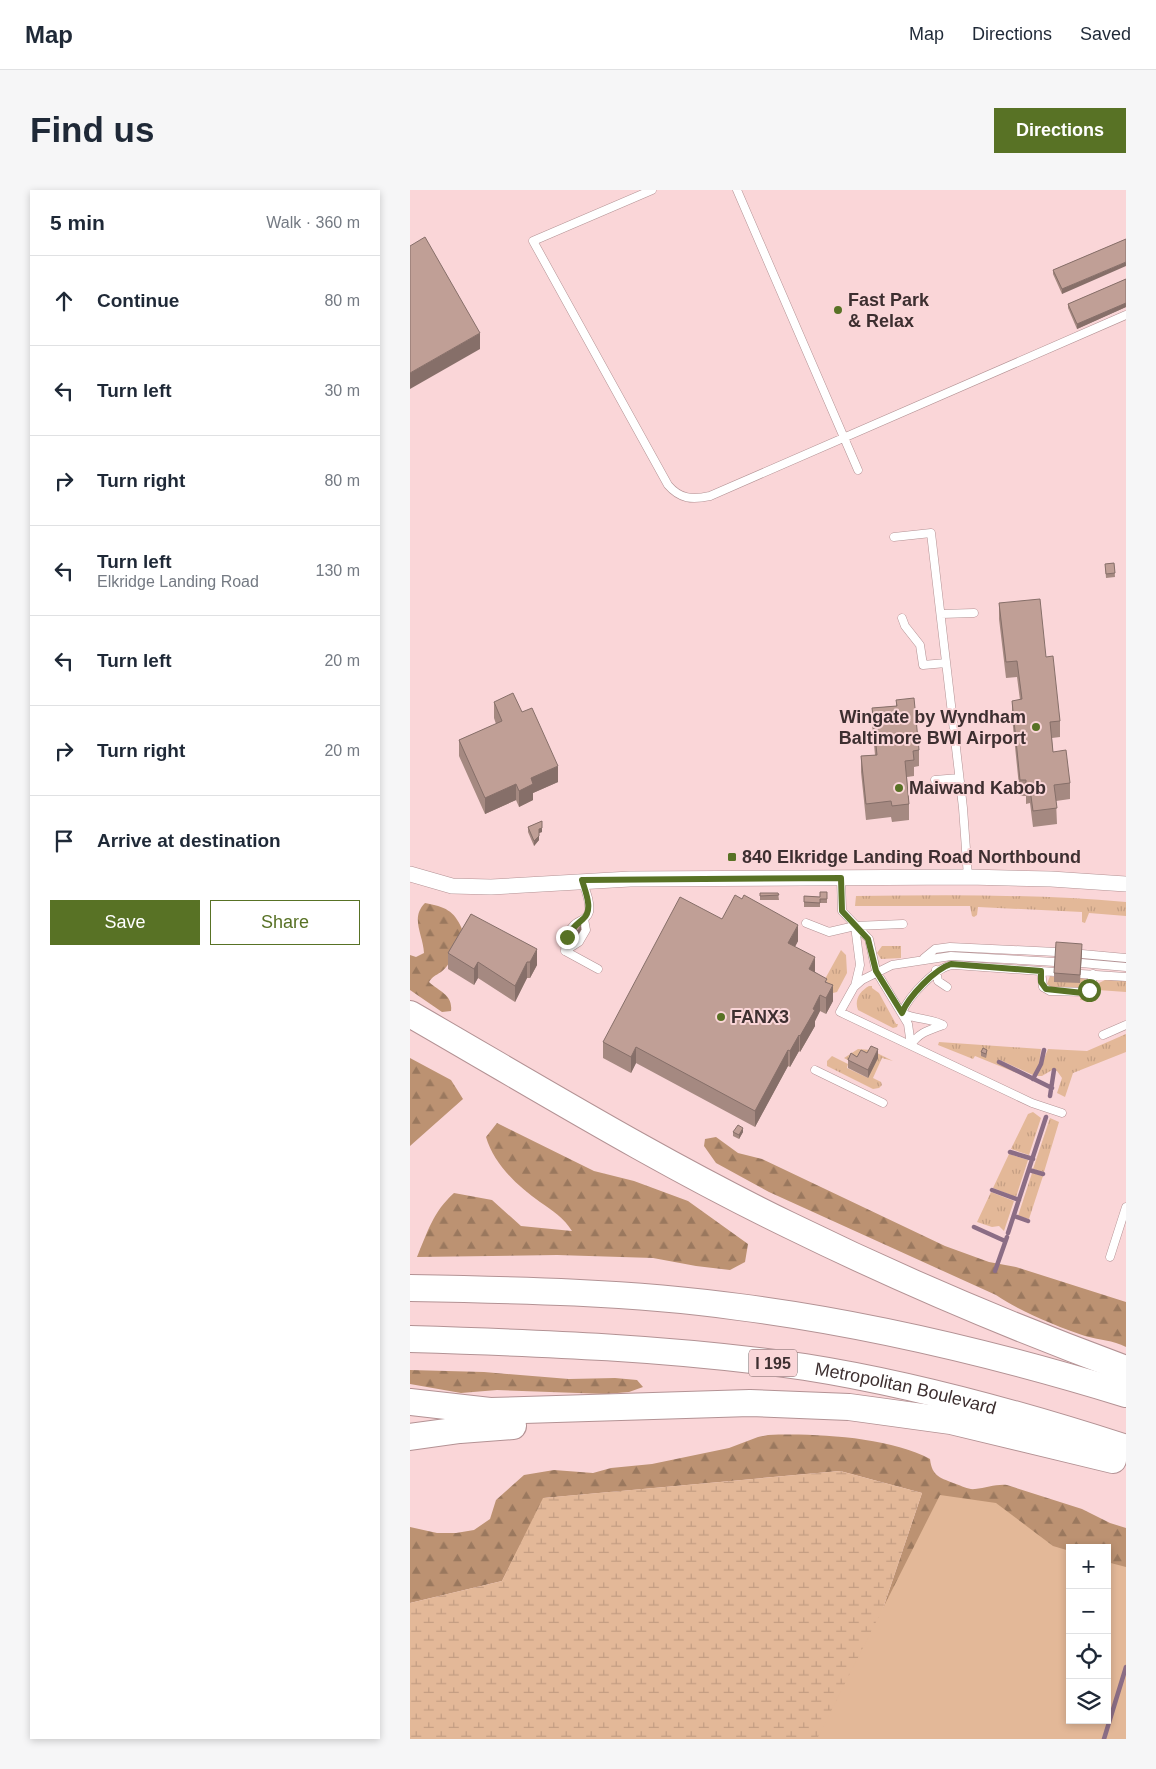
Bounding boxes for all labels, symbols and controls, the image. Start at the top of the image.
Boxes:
text: Map [25,21,73,48]
text: Map [909,24,944,44]
text: Directions [972,24,1052,44]
text: Saved [1080,24,1131,44]
button: Directions [994,108,1126,153]
text: Find us [30,110,154,149]
text: 5 min [50,211,105,234]
text: Walk · 360 m [266,214,360,231]
icon: ahead [50,287,78,315]
text: Continue [97,290,179,311]
place label: Fast Park & Relax [848,290,930,331]
text: 80 m [324,292,360,309]
marker: Fast Park & Relax [832,304,844,316]
icon: left [50,377,78,405]
text: Turn left [97,380,172,401]
text: 30 m [324,382,360,399]
icon: right [50,467,78,495]
text: Turn right [97,470,185,491]
text: 80 m [324,472,360,489]
text: Turn left [97,551,172,572]
icon: left [50,557,78,585]
text: 130 m [316,562,360,579]
text: Elkridge Landing Road [97,573,259,590]
icon: left [50,647,78,675]
text: Turn left [97,650,172,671]
text: 20 m [324,652,360,669]
place label: Wingate by Wyndham Baltimore BWI Airport [839,707,1026,748]
marker: Wingate by Wyndham Baltimore BWI Airport [1030,721,1042,733]
icon: right [50,737,78,765]
text: Turn right [97,740,185,761]
text: 20 m [324,742,360,759]
place label: Maiwand Kabob [909,778,1046,798]
marker: Maiwand Kabob [893,782,905,794]
icon: arrive [50,827,78,855]
text: Arrive at destination [97,830,281,851]
place label: 840 Elkridge Landing Road Northbound [742,847,1081,867]
marker: 840 Elkridge Landing Road Northbound [726,851,738,863]
button: Save [50,900,200,945]
button: Share [210,900,360,945]
route end [556,926,579,949]
route start [1078,979,1101,1002]
place label: FANX3 [731,1007,789,1027]
marker: FANX3 [715,1011,727,1023]
road number: I 195 [749,1350,797,1376]
street label: Metropolitan Boulevard [813,1359,998,1419]
map controls [1066,1544,1111,1724]
button: + [1066,1544,1111,1589]
button: − [1066,1589,1111,1634]
button: locate [1066,1634,1111,1679]
button: layers [1066,1679,1111,1724]

